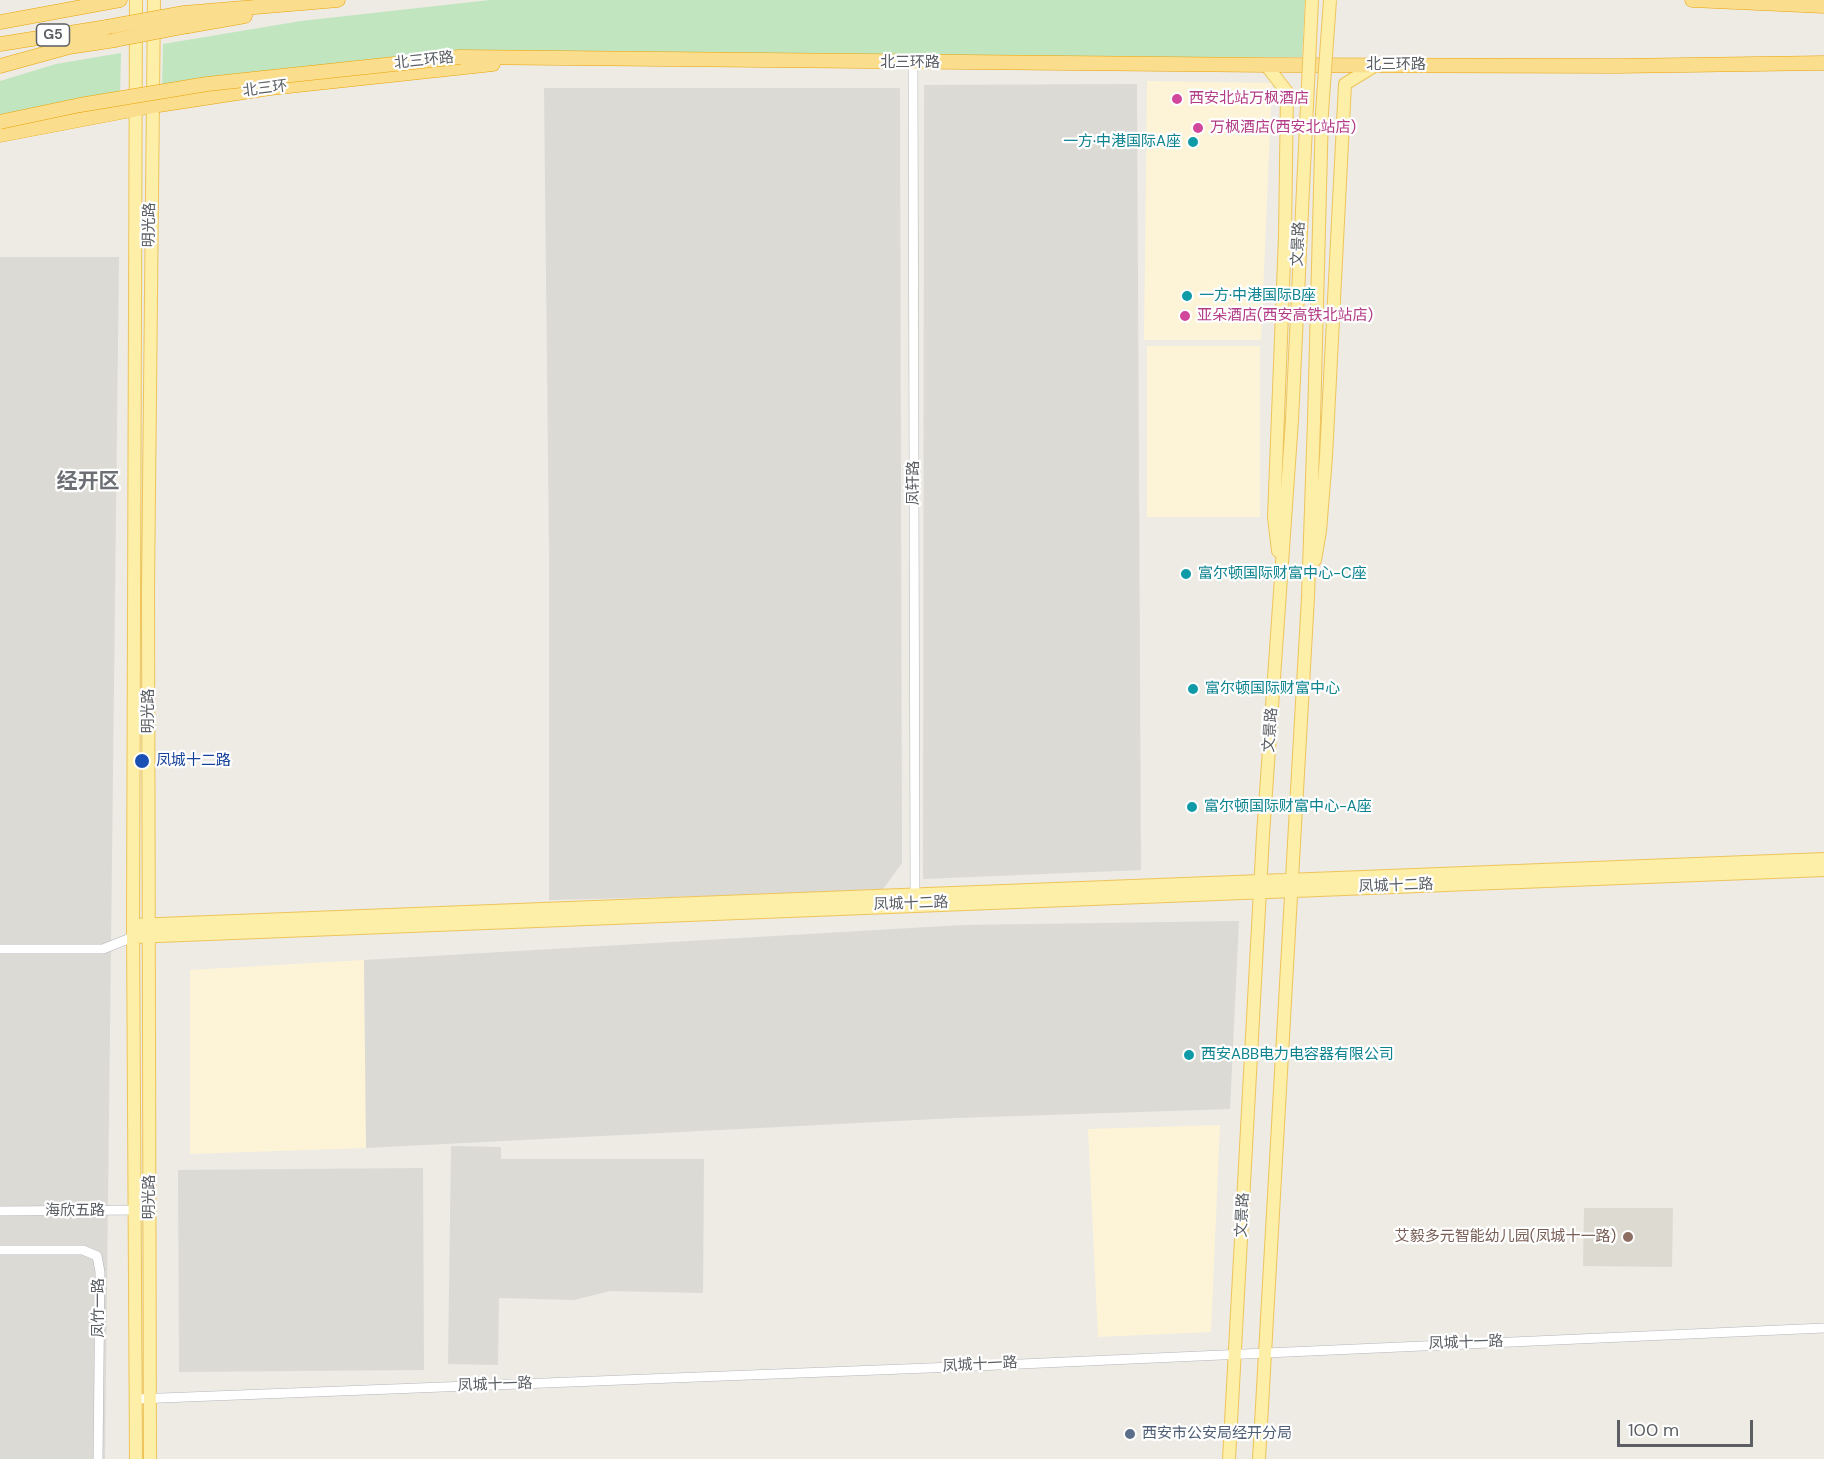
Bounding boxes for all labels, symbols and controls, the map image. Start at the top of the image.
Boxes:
road number: G5 [36,24,70,46]
street label: 北三环路 [393,49,455,73]
street label: 北三环路 [880,54,940,72]
street label: 北三环路 [1366,56,1426,74]
street label: 北三环 [242,77,288,101]
place label: 西安北站万枫酒店 [1189,90,1309,108]
marker: 西安北站万枫酒店 [1170,92,1184,106]
place label: 万枫酒店(西安北站店) [1210,119,1356,137]
marker: 万枫酒店(西安北站店) [1191,121,1205,135]
place label: 一方·中港国际A座 [1063,133,1181,151]
marker: 一方·中港国际A座 [1186,135,1200,149]
street label: 明光路 [141,202,159,248]
street label: 文景路 [1289,221,1309,267]
place label: 一方·中港国际B座 [1199,287,1316,305]
marker: 一方·中港国际B座 [1180,289,1194,303]
place label: 亚朵酒店(西安高铁北站店) [1197,307,1373,325]
marker: 亚朵酒店(西安高铁北站店) [1178,309,1192,323]
street label: 凤轩路 [905,461,923,505]
district label: 经开区 [57,469,119,495]
place label: 富尔顿国际财富中心-C座 [1198,565,1367,583]
marker: 富尔顿国际财富中心-C座 [1179,567,1193,581]
place label: 富尔顿国际财富中心 [1205,680,1340,698]
marker: 富尔顿国际财富中心 [1186,682,1200,696]
street label: 明光路 [140,689,158,733]
street label: 文景路 [1260,707,1282,753]
marker: 凤城十二路 [133,752,151,770]
place label: 凤城十二路 [156,752,231,770]
place label: 富尔顿国际财富中心-A座 [1204,798,1372,816]
marker: 富尔顿国际财富中心-A座 [1185,800,1199,814]
street label: 凤城十二路 [1358,876,1434,896]
street label: 凤城十二路 [873,894,949,914]
place label: 西安ABB电力电容器有限公司 [1201,1046,1394,1064]
marker: 西安ABB电力电容器有限公司 [1182,1048,1196,1062]
street label: 明光路 [141,1175,159,1219]
street label: 文景路 [1233,1192,1253,1238]
street label: 海欣五路 [45,1202,105,1220]
place label: 艾毅多元智能幼儿园(凤城十一路) [1395,1228,1616,1246]
marker: 艾毅多元智能幼儿园(凤城十一路) [1621,1230,1635,1244]
street label: 凤竹一路 [90,1278,108,1338]
street label: 凤城十一路 [1428,1333,1504,1353]
street label: 凤城十一路 [942,1354,1018,1376]
street label: 凤城十一路 [457,1375,533,1395]
scale bar [1620,1408,1756,1446]
text: 100 m [1628,1418,1679,1442]
place label: 西安市公安局经开分局 [1142,1425,1292,1443]
marker: 西安市公安局经开分局 [1123,1427,1137,1441]

